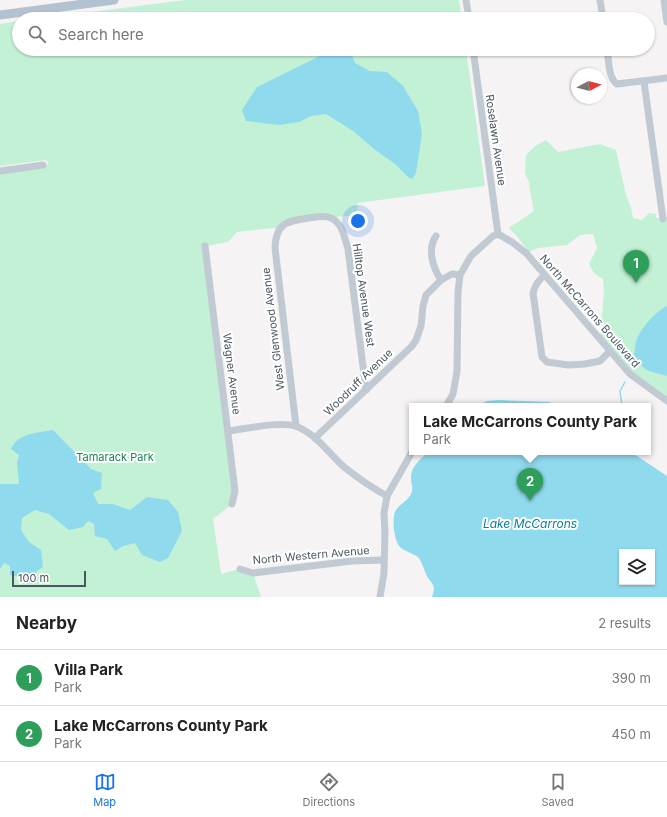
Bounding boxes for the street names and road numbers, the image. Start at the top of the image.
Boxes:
street label: Roselawn Avenue [483,94,509,186]
street label: Hilltop Avenue West [350,242,378,348]
street label: North McCarrons Boulevard [537,252,643,370]
street label: West Glenwood Avenue [259,267,287,391]
street label: Wagner Avenue [220,332,244,416]
street label: Woodruff Avenue [321,346,395,418]
street label: North Western Avenue [252,543,370,567]

